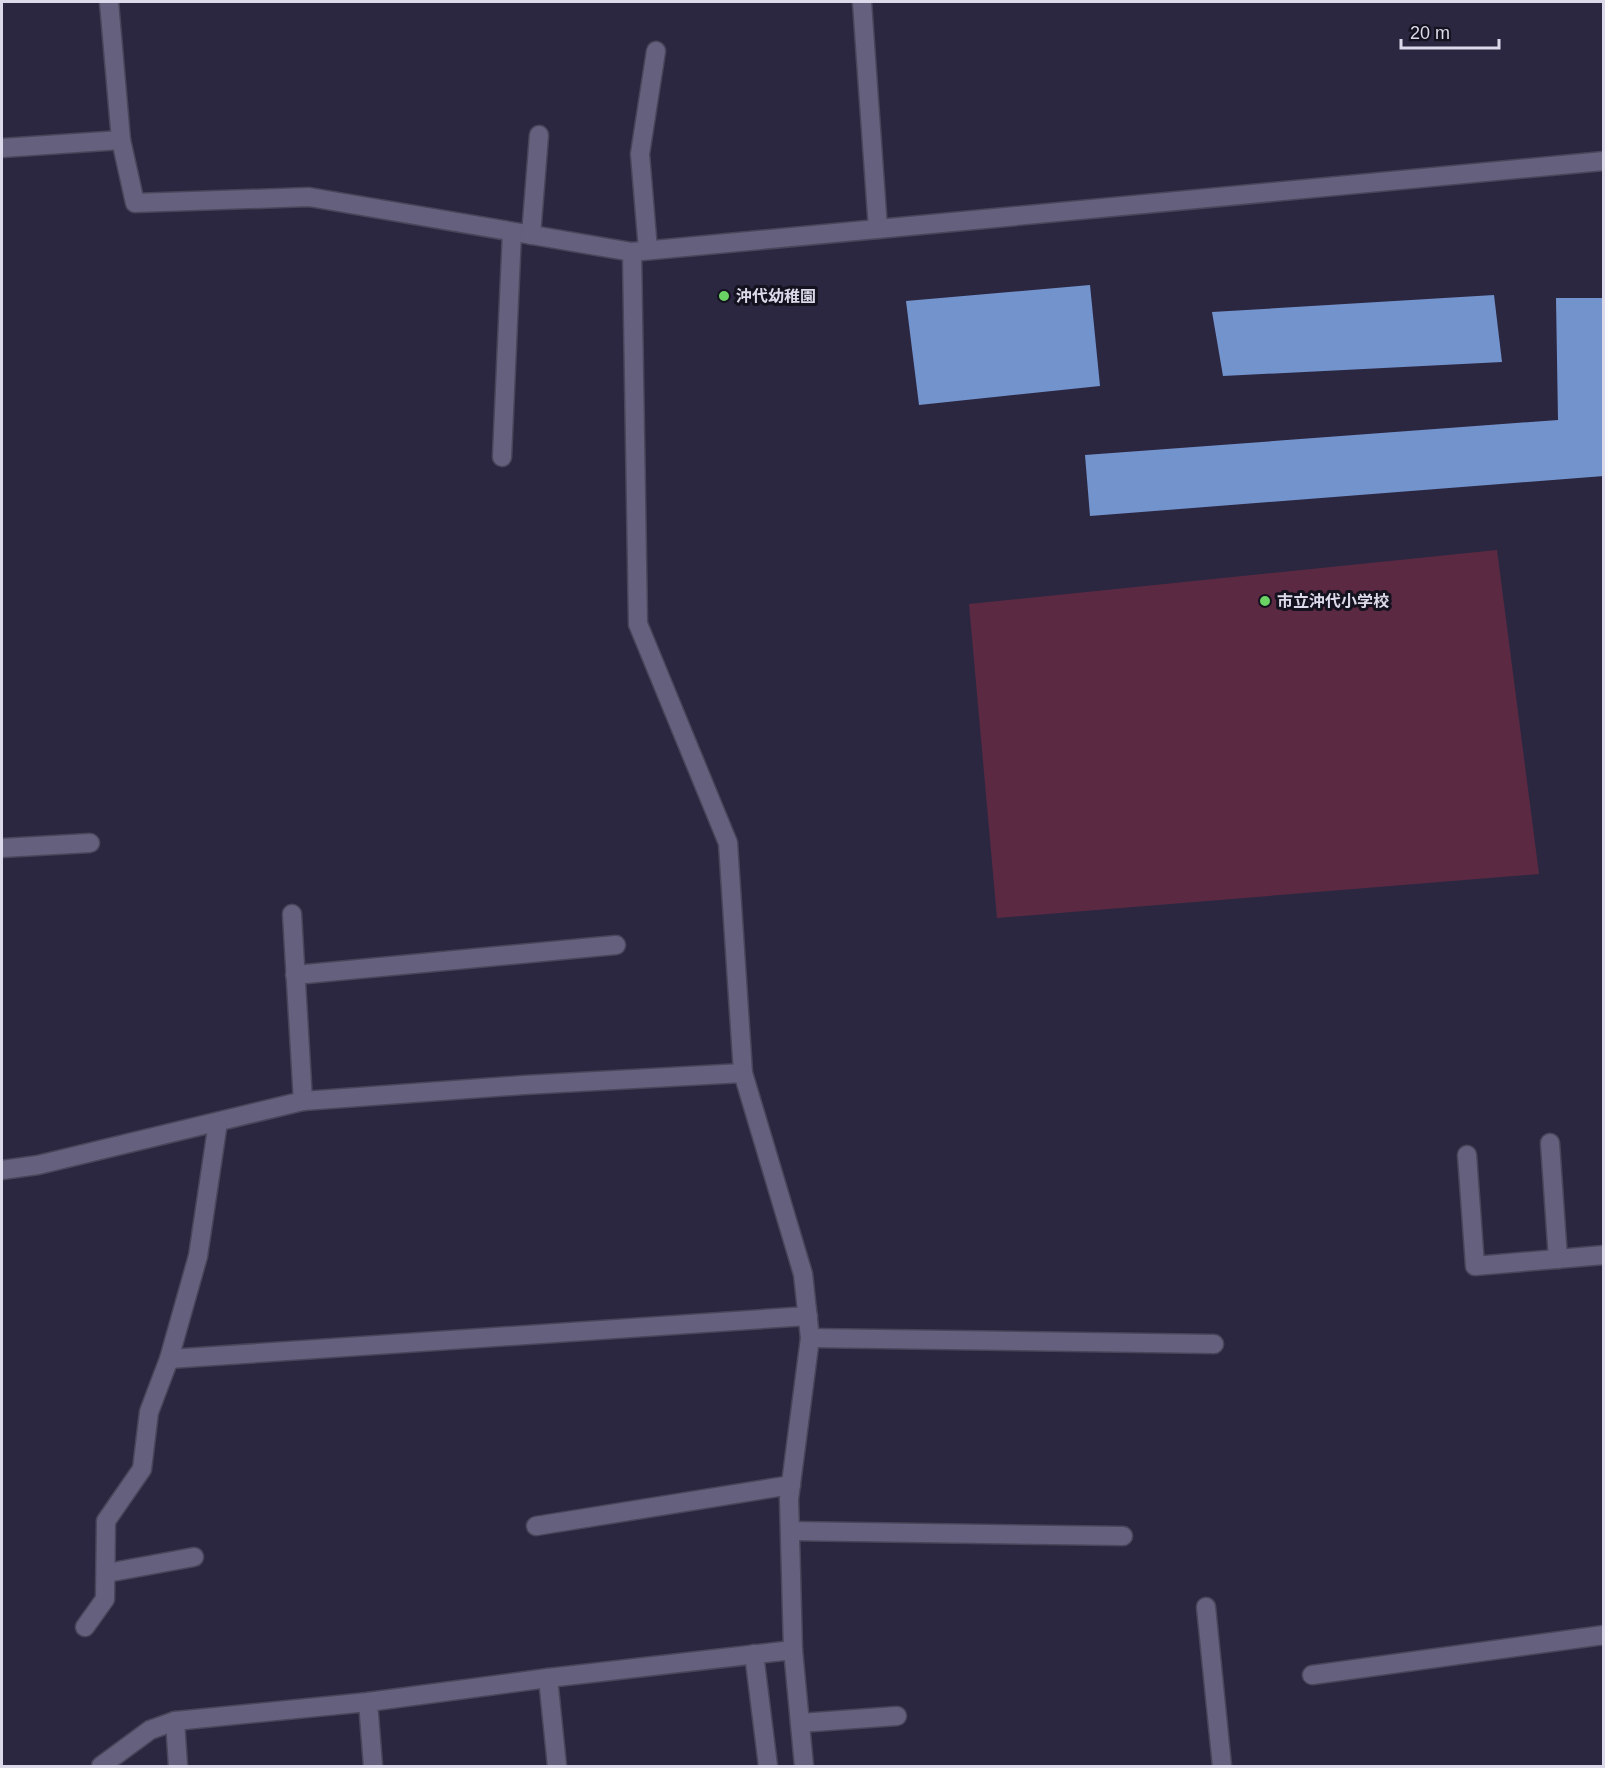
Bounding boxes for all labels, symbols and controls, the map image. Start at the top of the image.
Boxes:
scale bar [1401,12,1498,50]
text: 20 m [1410,23,1450,43]
place label: 沖代幼稚園 [736,287,816,305]
marker: 沖代幼稚園 [717,289,731,303]
place label: 市立沖代小学校 [1277,592,1389,610]
marker: 市立沖代小学校 [1258,594,1272,608]

